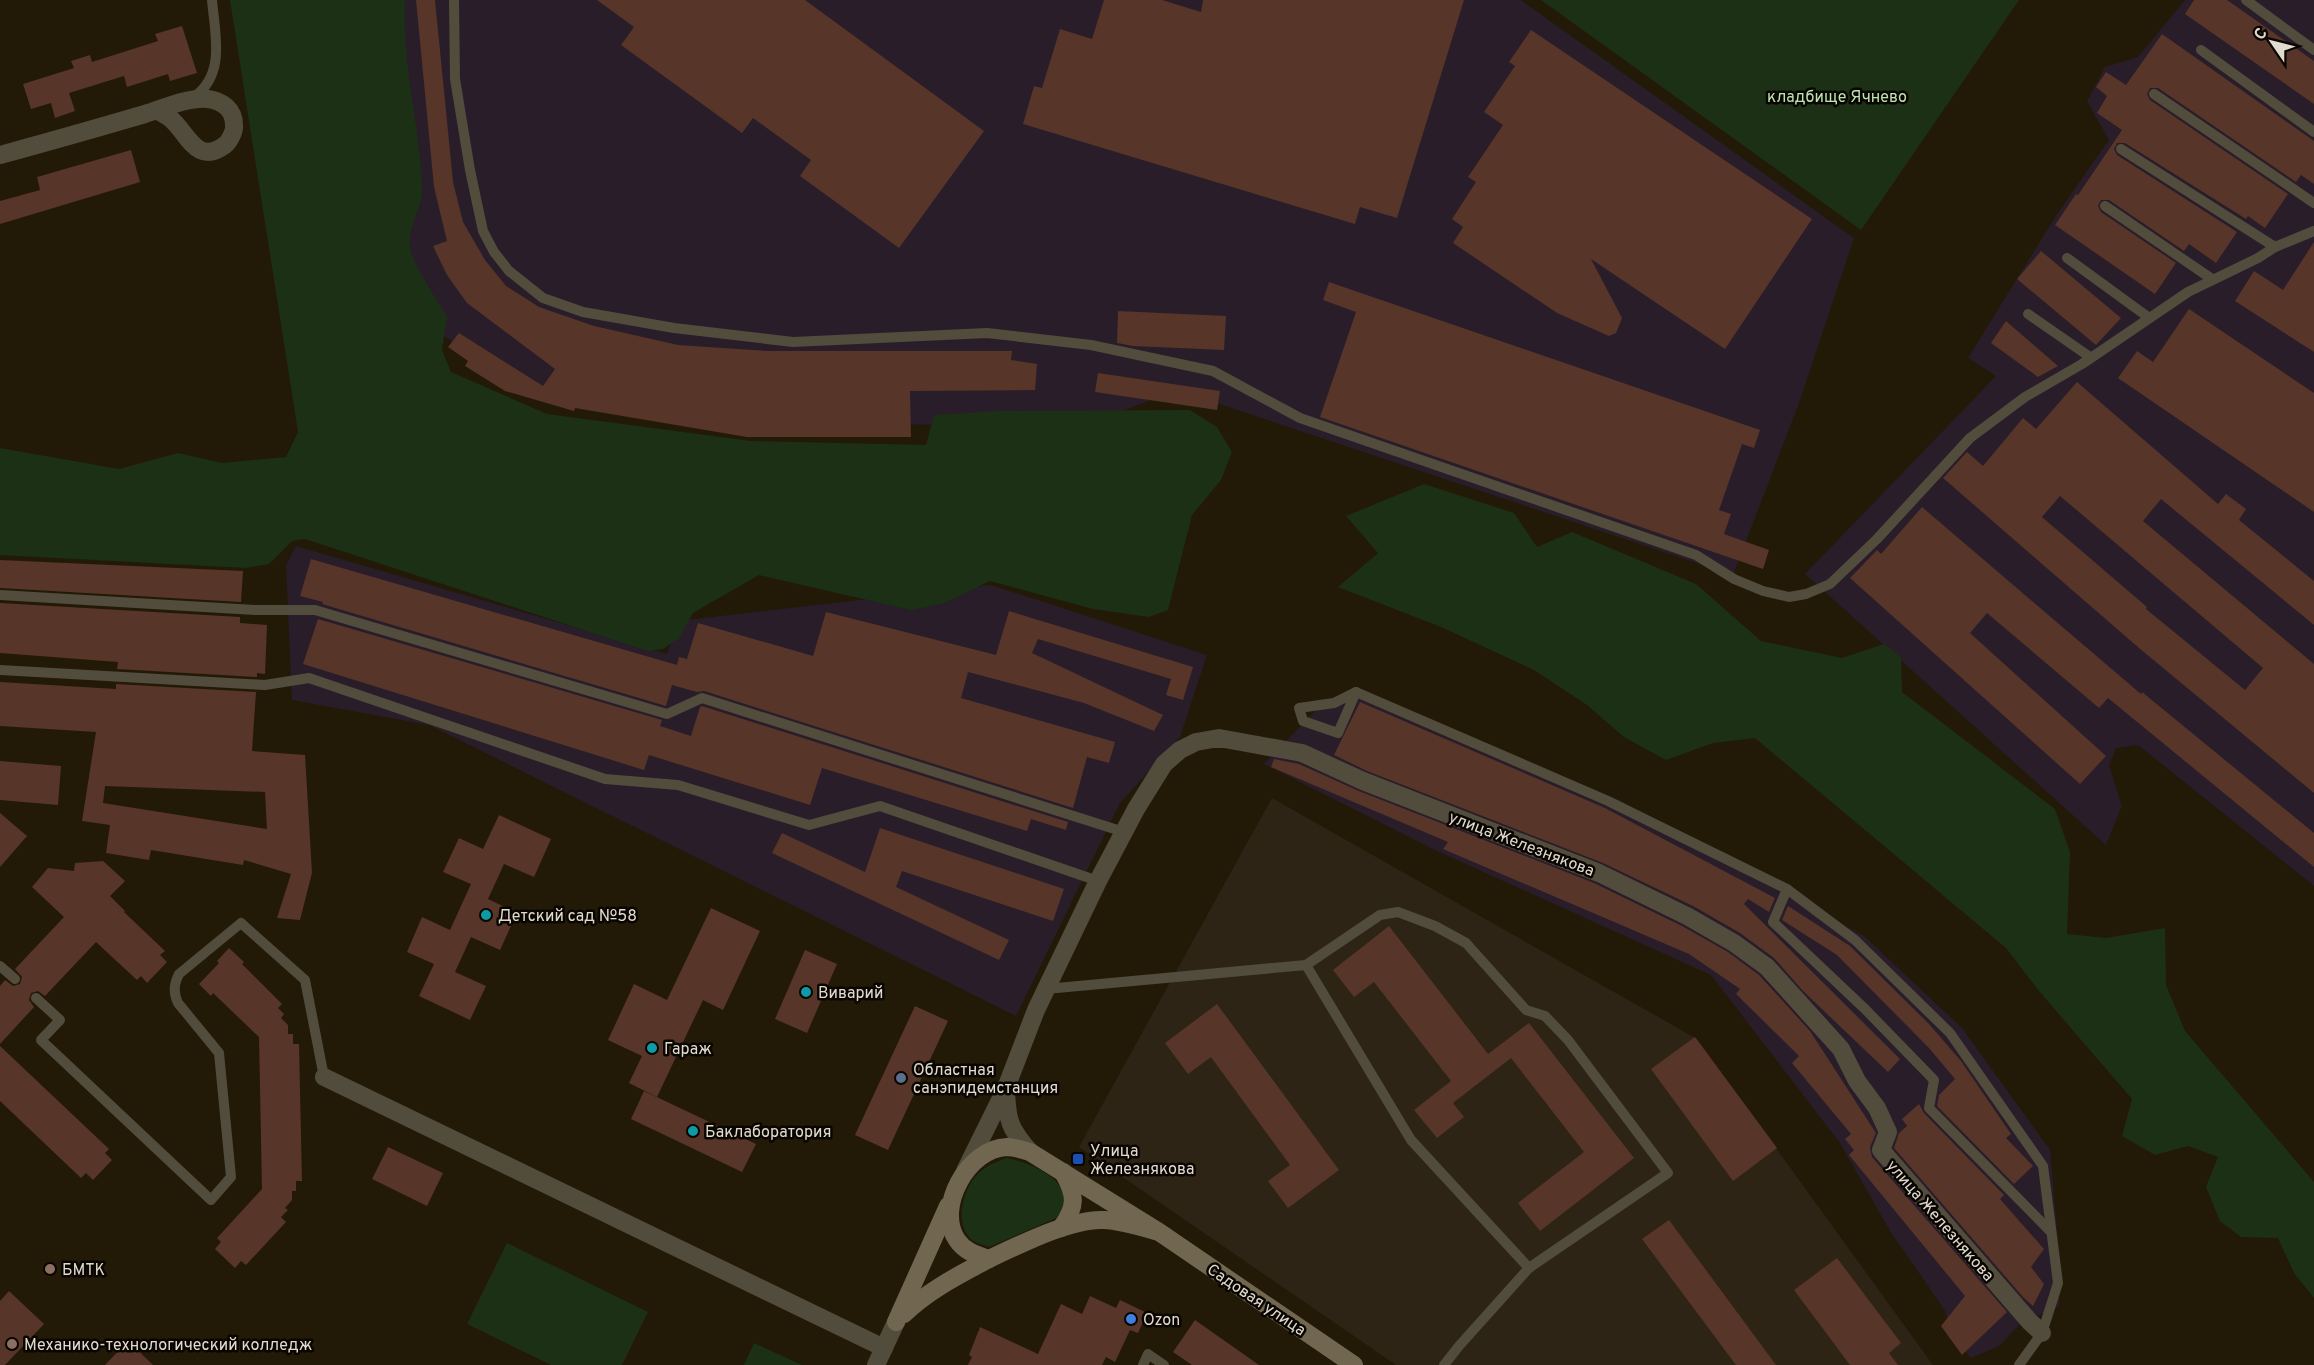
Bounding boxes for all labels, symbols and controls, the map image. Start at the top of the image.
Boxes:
north arrow [2242,12,2302,72]
text: С [2250,25,2272,44]
park label: кладбище Ячнево [1767,88,1907,108]
street label: улица Железнякова [1446,808,1597,882]
place label: Детский сад №58 [498,907,637,927]
marker: Детский сад №58 [479,908,493,922]
place label: Виварий [818,984,884,1004]
marker: Виварий [799,985,813,999]
place label: Гараж [664,1040,712,1060]
marker: Гараж [645,1041,659,1055]
place label: Областная санэпидемстанция [913,1061,1058,1099]
marker: Областная санэпидемстанция [894,1071,908,1085]
place label: Баклаборатория [705,1123,831,1143]
marker: Баклаборатория [686,1124,700,1138]
place label: Улица Железнякова [1090,1142,1194,1180]
marker: Улица Железнякова [1071,1152,1085,1166]
street label: улица Железнякова [1881,1157,1998,1286]
street label: Садовая улица [1203,1260,1309,1341]
place label: БМТК [62,1261,105,1281]
marker: БМТК [43,1262,57,1276]
place label: Ozon [1143,1311,1180,1331]
marker: Ozon [1124,1312,1138,1326]
place label: Механико-технологический колледж [24,1336,312,1356]
marker: Механико-технологический колледж [5,1337,19,1351]

